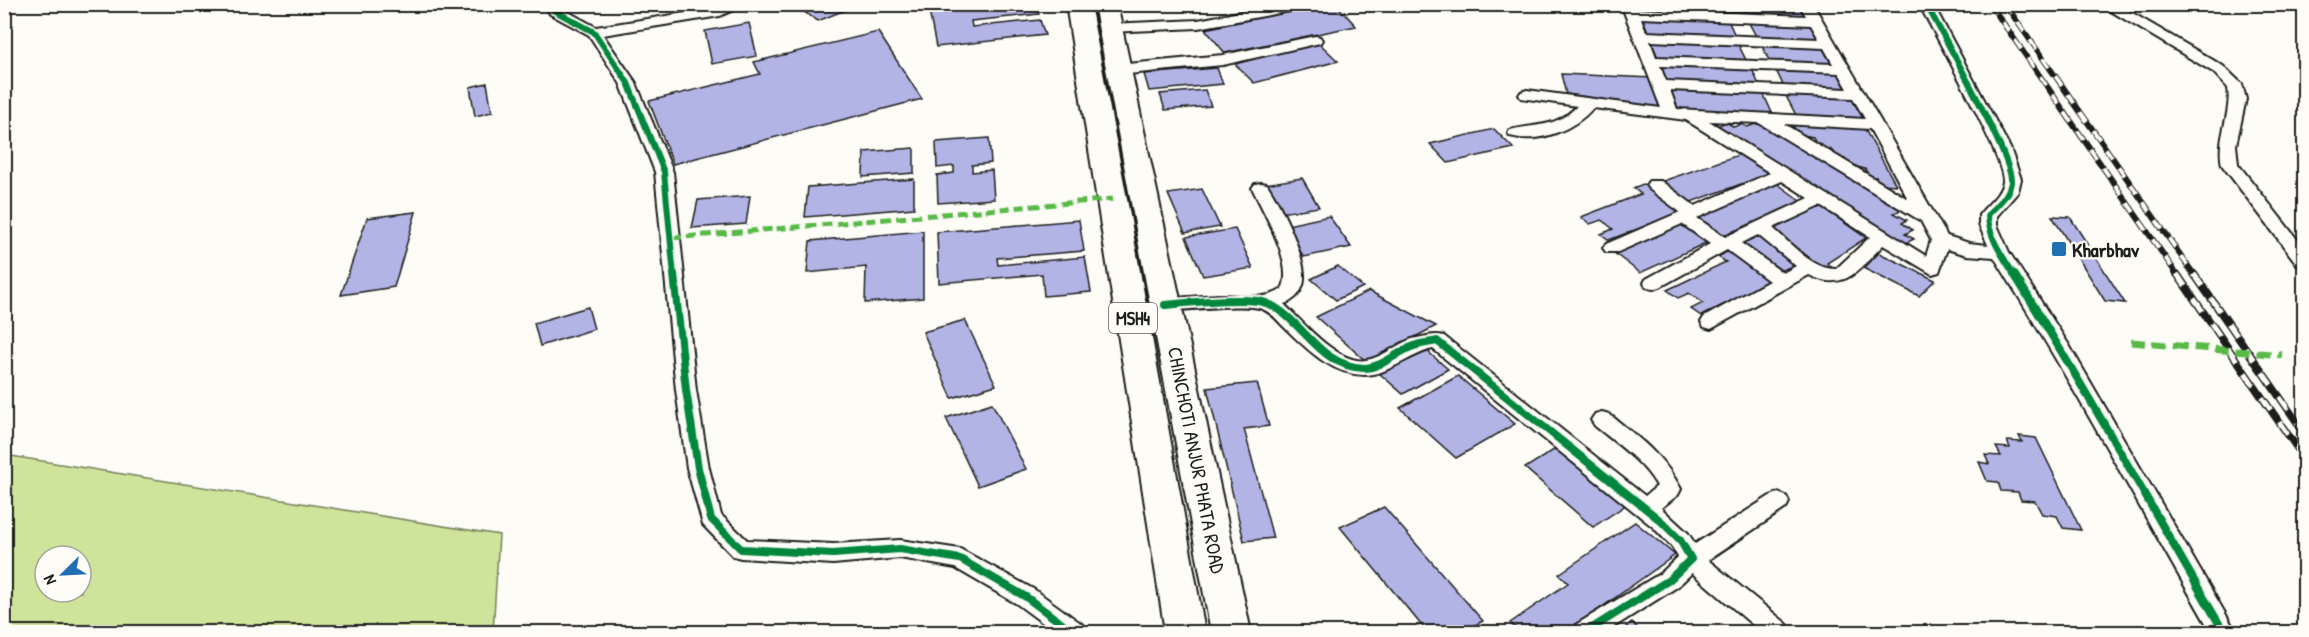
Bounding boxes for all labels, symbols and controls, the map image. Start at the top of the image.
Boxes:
place label: Kharbhav [2072,236,2140,263]
marker: Kharbhav [2050,240,2068,258]
road number: MSH4 [1109,303,1157,333]
street label: CHINCHOTI ANJUR PHATA ROAD [1162,344,1232,576]
north arrow [33,544,93,604]
text: N [37,571,61,588]

